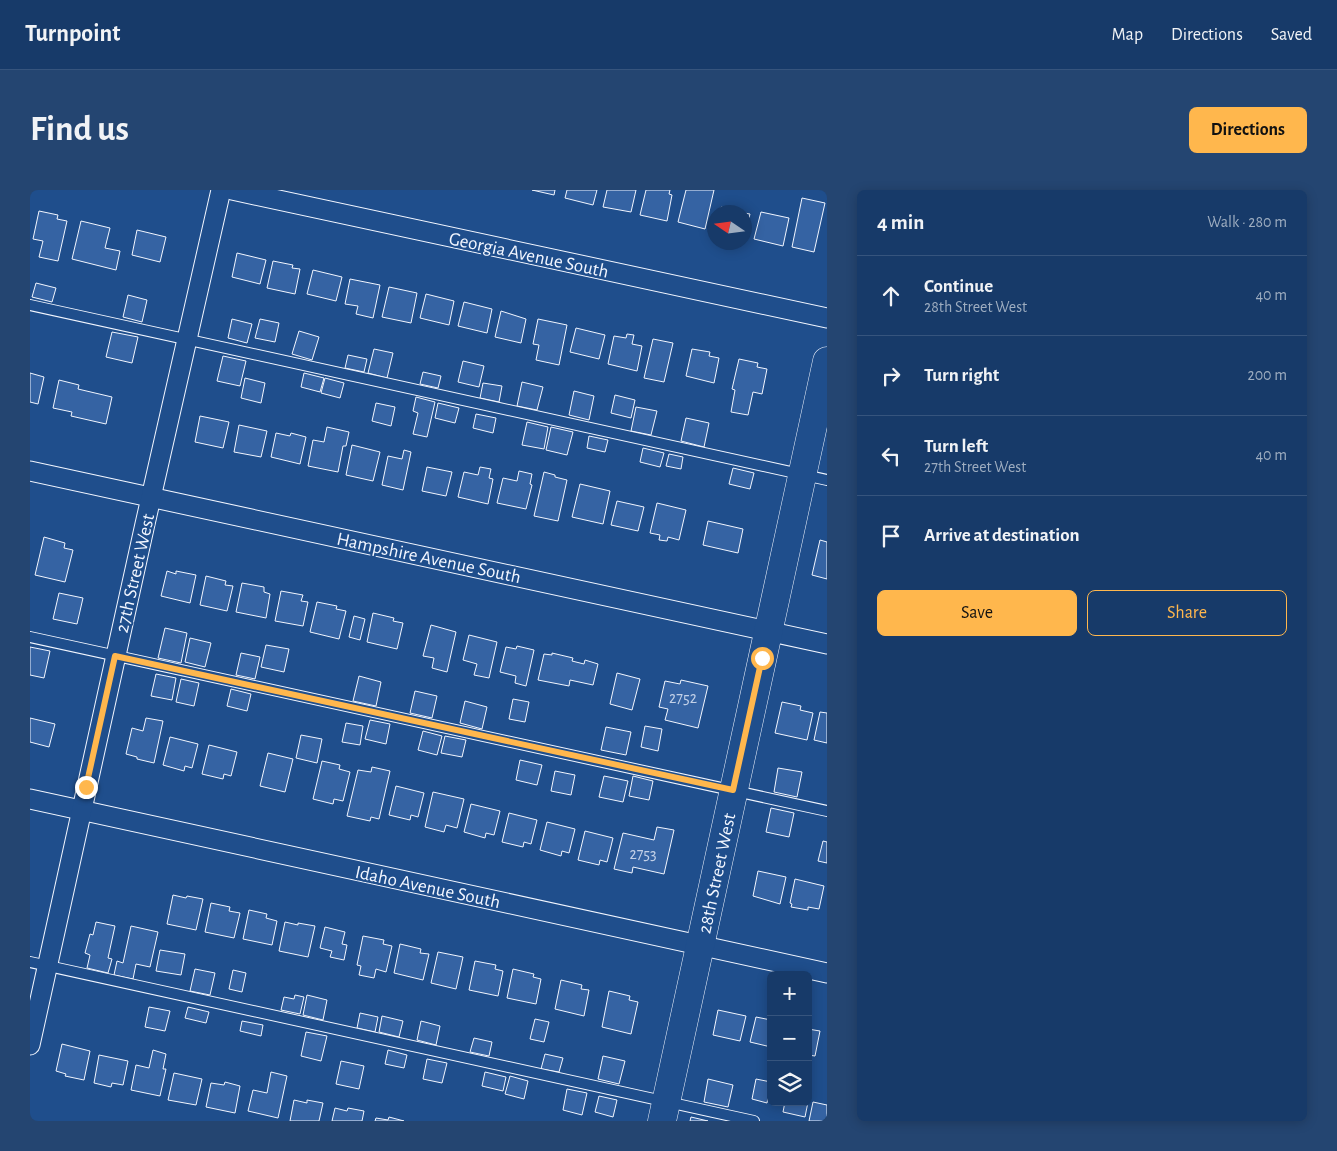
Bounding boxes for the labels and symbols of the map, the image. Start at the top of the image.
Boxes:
north arrow [707,205,752,250]
street label: Georgia Avenue South [447,229,610,282]
street label: 27th Street West [113,512,158,635]
street label: Hampshire Avenue South [335,530,522,587]
route start [751,647,774,670]
house number: 2752 [669,690,697,706]
route end [75,776,98,799]
street label: 28th Street West [695,811,740,935]
house number: 2753 [629,846,657,862]
street label: Idaho Avenue South [353,863,502,912]

